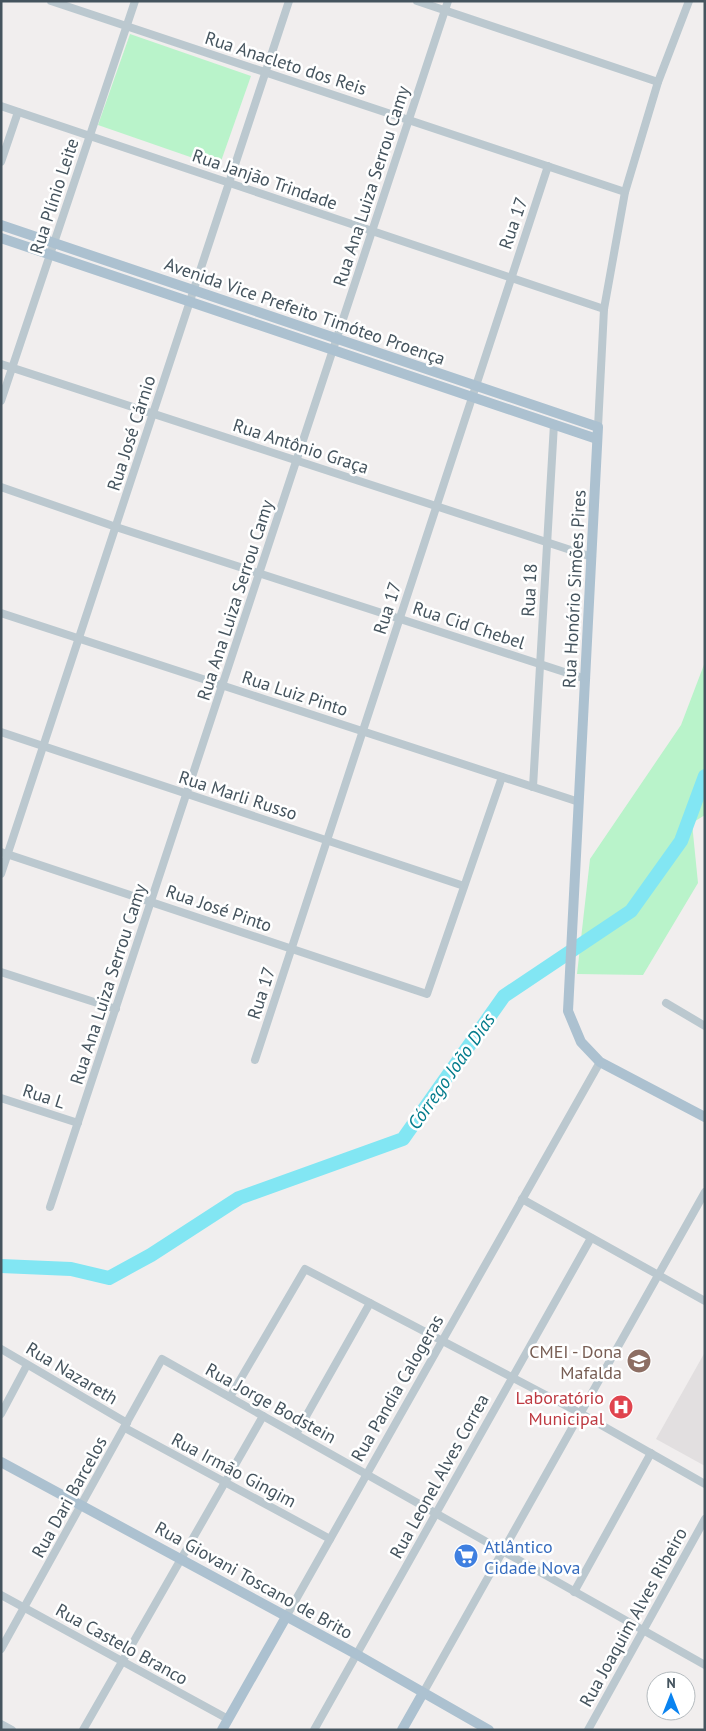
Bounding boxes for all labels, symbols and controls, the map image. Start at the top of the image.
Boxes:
street label: Rua Anacleto dos Reis [202,26,370,100]
street label: Rua Ana Luiza Serrou Camy [328,82,415,289]
street label: Rua Plínio Leite [24,135,84,257]
street label: Rua Janjão Trindade [189,143,341,215]
street label: Rua 17 [493,194,533,252]
street label: Avenida Vice Prefeito Timóteo Proença [162,252,448,370]
street label: Rua José Cárnio [102,372,160,494]
street label: Rua Antônio Graça [230,413,372,479]
street label: Rua Honório Simões Pires [557,489,591,689]
street label: Rua Ana Luiza Serrou Camy [192,496,279,703]
street label: Rua 18 [516,563,542,617]
street label: Rua 17 [368,579,406,637]
street label: Rua Cid Chebel [410,596,529,654]
street label: Rua Luiz Pinto [239,665,351,721]
street label: Rua Marli Russo [176,765,300,825]
street label: Rua José Pinto [163,879,275,937]
street label: Rua Ana Luiza Serrou Camy [65,880,152,1087]
street label: Rua 17 [242,964,280,1022]
water label: Córrego João Dias [402,1008,500,1134]
street label: Rua L [20,1078,68,1114]
street label: Rua Pandia Calogeras [346,1311,448,1465]
street label: Rua Nazareth [22,1337,122,1409]
place label: CMEI - Dona Mafalda [529,1340,622,1384]
school or university icon: CMEI - Dona Mafalda [626,1348,652,1374]
street label: Rua Jorge Bodstein [202,1358,340,1448]
place label: Laboratório Municipal [516,1386,605,1430]
street label: Rua Leonel Alves Correa [384,1390,494,1562]
hospital icon: Laboratório Municipal [608,1394,634,1420]
street label: Rua Irmão Gingim [168,1427,300,1513]
street label: Rua Dari Barcelos [26,1432,112,1562]
street label: Rua Giovani Toscano de Brito [151,1516,357,1644]
street label: Rua Joaquim Alves Ribeiro [574,1523,692,1711]
place label: Atlântico Cidade Nova [484,1535,581,1579]
supermarket icon: Atlântico Cidade Nova [453,1543,479,1569]
street label: Rua Castelo Branco [52,1598,192,1690]
north arrow [646,1671,696,1721]
text: N [666,1674,676,1692]

